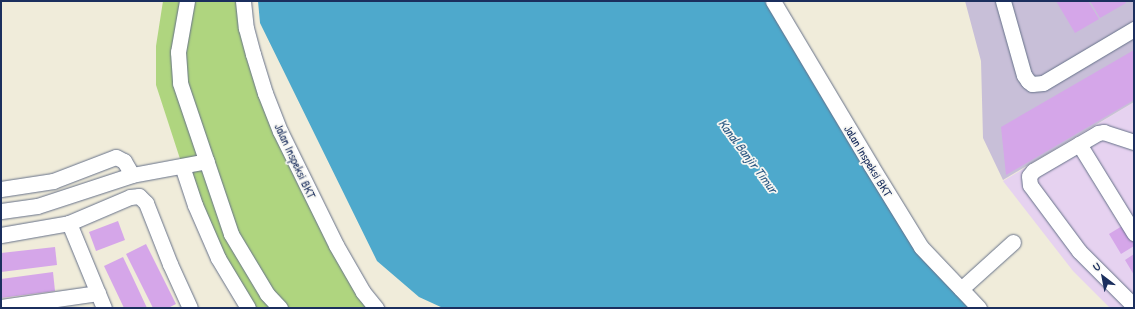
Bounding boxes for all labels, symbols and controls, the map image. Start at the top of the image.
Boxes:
water label: Kanal Banjir Timur [715,116,781,196]
street label: Jalan Inspeksi BKT [271,121,319,201]
street label: Jalan Inspeksi BKT [841,123,895,199]
north arrow [1083,257,1123,297]
text: U [1090,259,1103,274]

